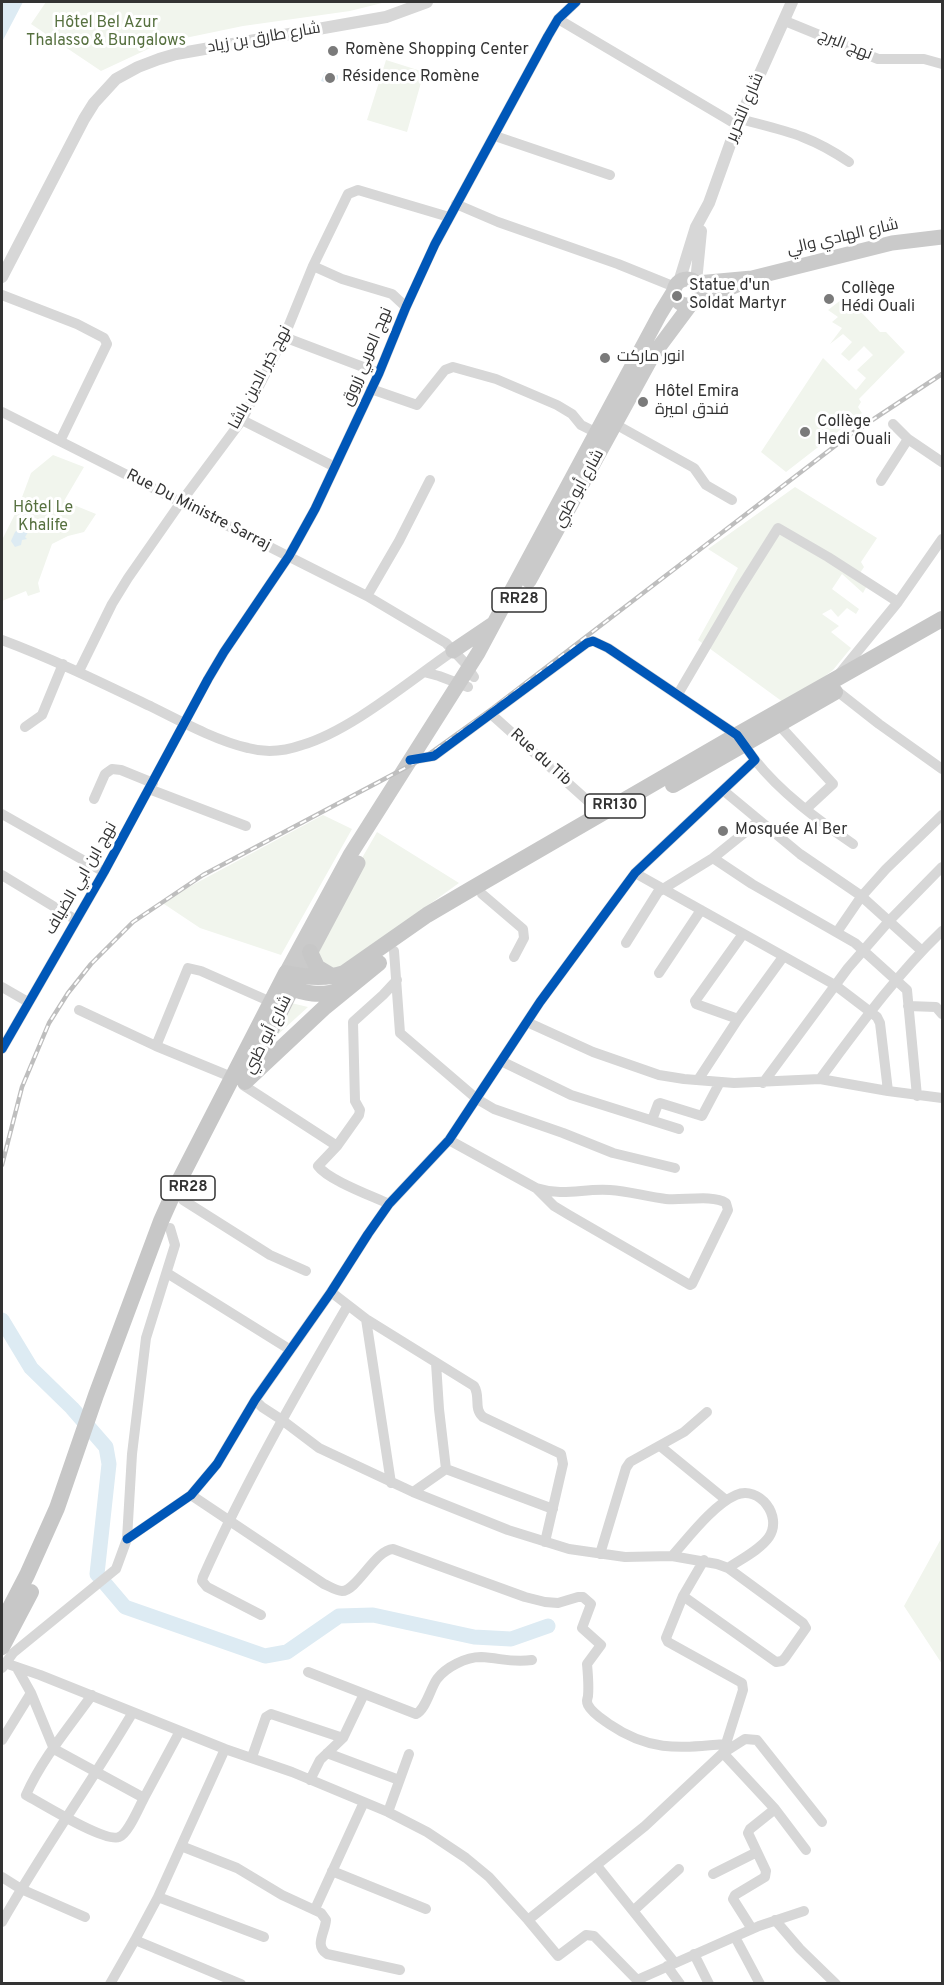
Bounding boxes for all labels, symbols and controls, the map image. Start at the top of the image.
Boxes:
park label: Hôtel Bel Azur Thalasso & Bungalows [26,14,186,52]
street label: شارع طارق بن زياد [206,20,322,58]
street label: نهج البرج [815,27,875,65]
place label: Romène Shopping Center [345,41,529,61]
marker: Romène Shopping Center [326,44,340,58]
place label: Résidence Romène [342,68,479,88]
marker: Résidence Romène [323,71,337,85]
street label: شارع التحرير [723,71,769,145]
street label: شارع الهادي والي [785,216,901,260]
place label: Statue d'un Soldat Martyr [689,277,786,315]
place label: Collège Hédi Ouali [841,280,915,318]
marker: Statue d'un Soldat Martyr [670,289,684,303]
marker: Collège Hédi Ouali [822,292,836,306]
street label: نهج العربي زروق [339,305,397,409]
street label: نهج خير الدين باشا [226,323,296,433]
place label: انور ماركت [617,348,685,368]
marker: انور ماركت [598,351,612,365]
place label: Hôtel Emira فندق اميرة [655,383,739,421]
marker: Hôtel Emira فندق اميرة [636,395,650,409]
place label: Collège Hedi Ouali [817,413,891,451]
marker: Collège Hedi Ouali [798,425,812,439]
street label: شارع أبو ظبي [551,447,609,531]
street label: Rue Du Ministre Sarraj [123,466,273,556]
park label: Hôtel Le Khalife [13,499,73,537]
road number: RR28 [492,588,546,612]
street label: Rue du Tib [505,725,575,791]
road number: RR130 [585,794,645,818]
street label: نهج ابن ابي الضياف [42,819,122,939]
place label: Mosquée Al Ber [735,821,847,841]
marker: Mosquée Al Ber [716,824,730,838]
street label: شارع أبو ظبي [241,992,297,1078]
road number: RR28 [161,1176,215,1200]

